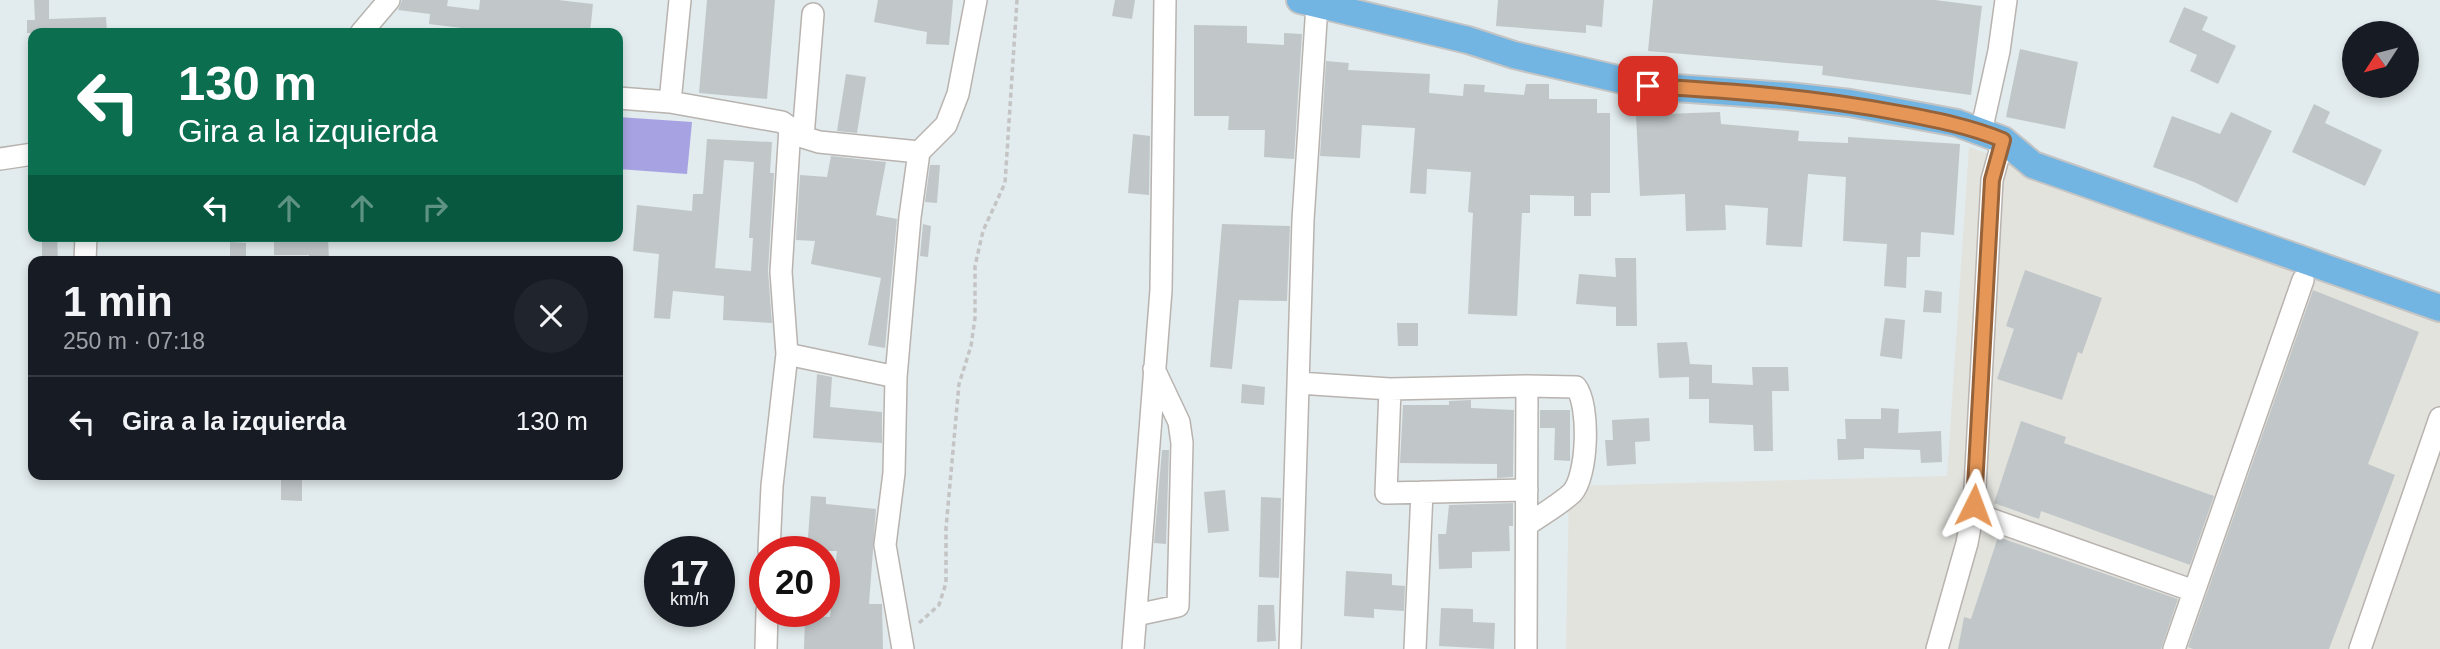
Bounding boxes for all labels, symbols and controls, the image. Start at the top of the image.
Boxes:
north arrow [2342,21,2418,98]
map controls [2342,21,2419,98]
icon: left [63,56,154,147]
text: 130 m [178,56,317,110]
pin [1618,56,1678,116]
icon: arrive [1629,67,1667,105]
text: Gira a la izquierda [178,113,438,149]
icon: left [197,189,235,227]
icon: ahead [270,189,308,227]
icon: ahead [343,189,381,227]
icon: right [416,189,454,227]
text: 1 min [63,278,173,325]
button: close [514,279,588,353]
text: 250 m · 07:18 [63,328,205,354]
icon: left [63,403,101,441]
text: Gira a la izquierda [122,406,346,436]
text: 130 m [516,406,588,436]
position arrow [1937,468,2011,542]
speed limit sign: 20 [749,536,840,627]
text: 17 [670,553,709,592]
text: km/h [670,589,709,609]

